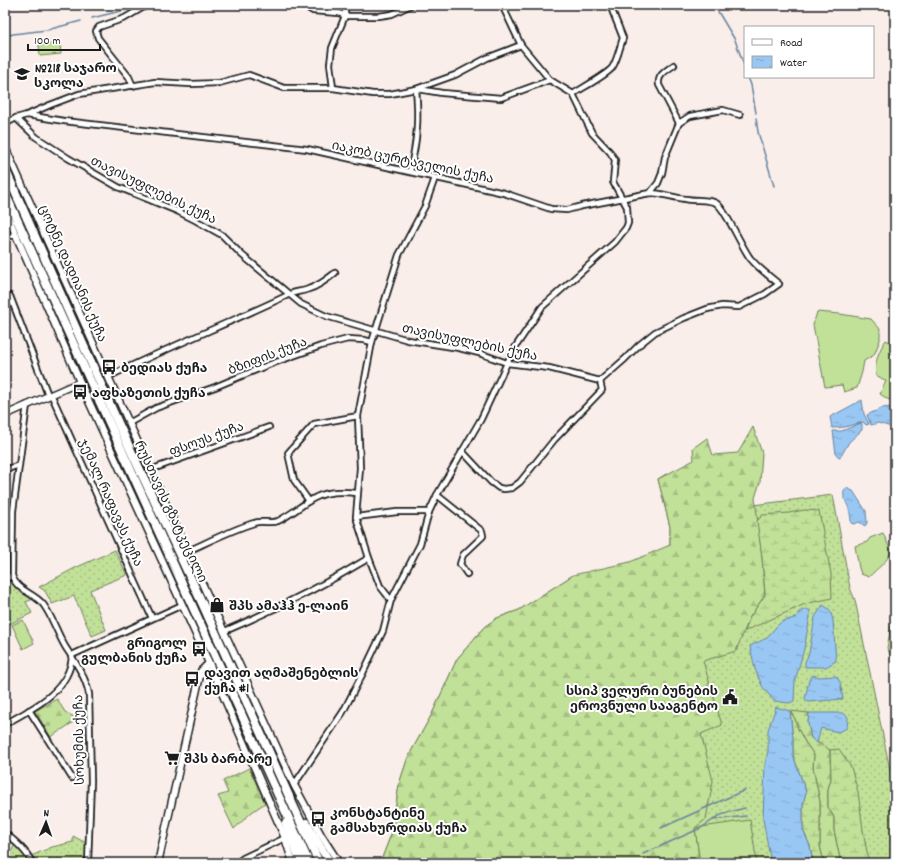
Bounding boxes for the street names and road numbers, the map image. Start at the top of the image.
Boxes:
street label: იაკობ ცურტაველის ქუჩა [330,137,495,190]
street label: თავისუფლების ქუჩა [87,152,219,230]
street label: ცოტნე დადიანის ქუჩა [33,202,111,346]
street label: თავისუფლების ქუჩა [400,320,539,367]
street label: ბზიფის ქუჩა [226,334,310,381]
street label: ფსოუს ქუჩა [167,418,247,463]
street label: ჯემალ რაფავას ქუჩა [73,436,147,570]
street label: რუსთავის გზატკეცილი [128,438,211,586]
street label: სოხუმის ქუჩა [70,695,91,785]

